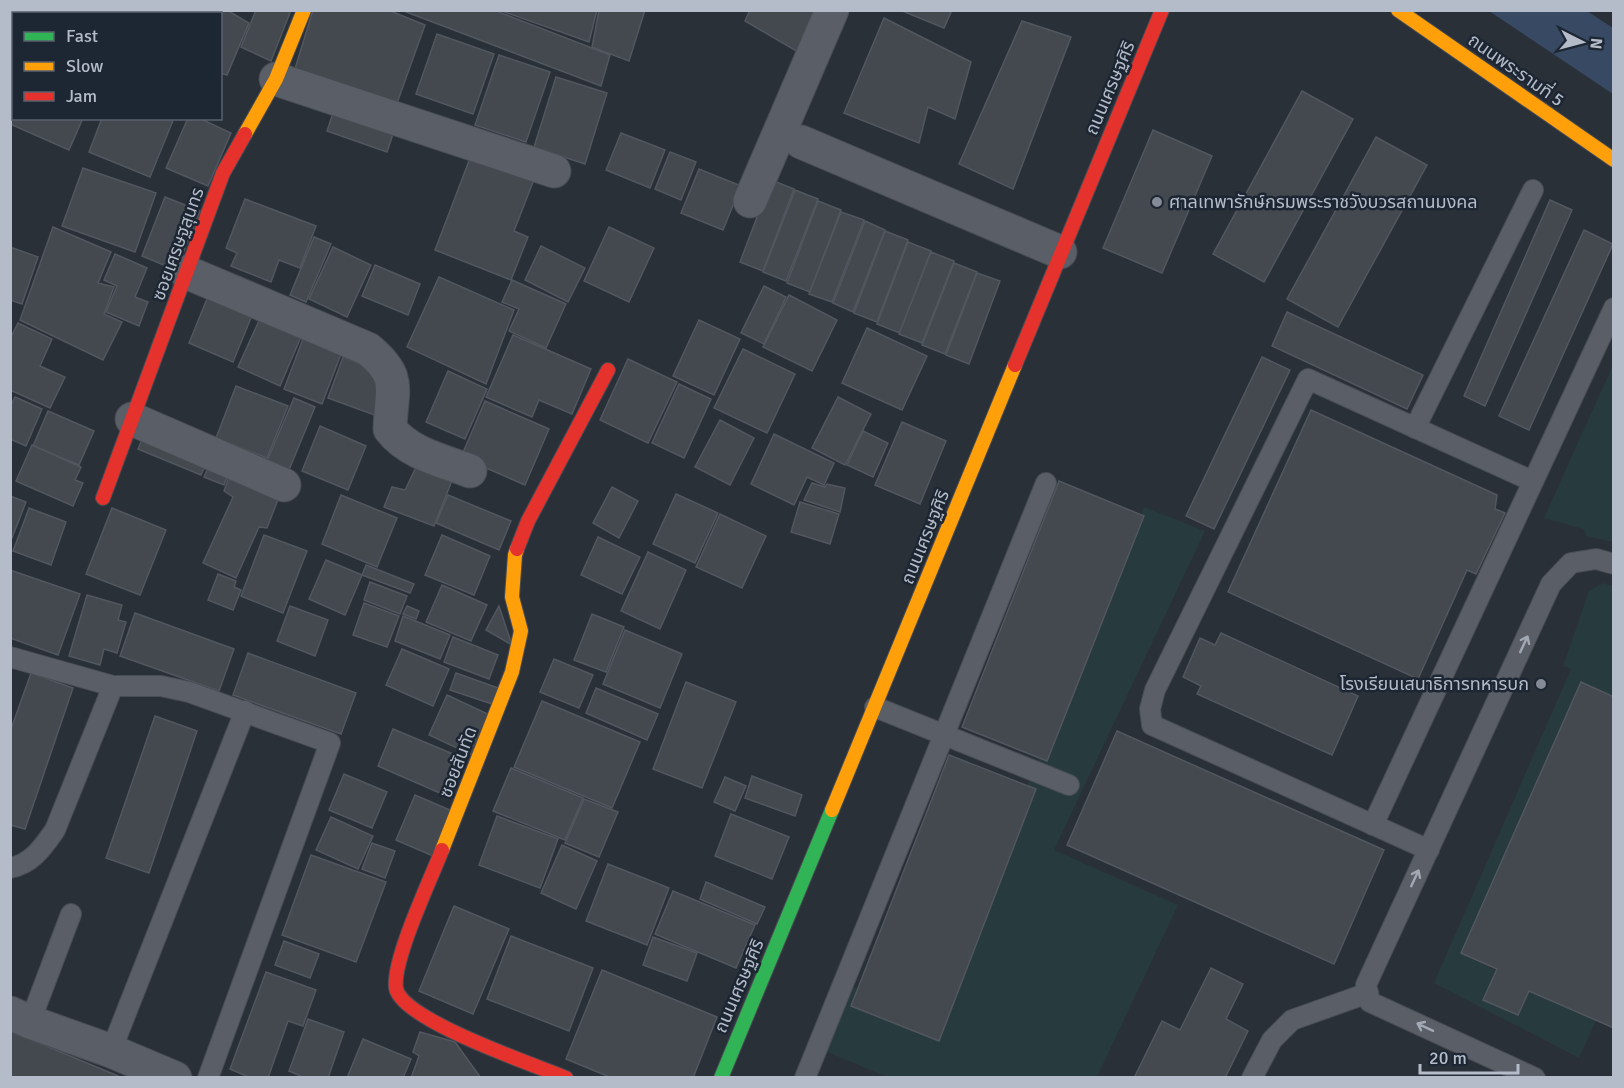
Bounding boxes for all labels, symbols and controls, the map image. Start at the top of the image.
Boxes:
legend [12,12,222,120]
north arrow [1552,12,1612,72]
text: Fast [66,25,98,47]
street label: ถนนพระรามที่ 5 [1464,27,1569,111]
text: N [1585,37,1606,50]
street label: ถนนเศรษฐศิริ [1080,38,1140,138]
text: Slow [66,55,103,77]
text: Jam [66,85,97,107]
street label: ซอยเศรษฐสุนทร [147,184,209,304]
place label: ศาลเทพารักษ์กรมพระราชวังบวรสถานมงคล [1169,191,1478,213]
marker: ศาลเทพารักษ์กรมพระราชวังบวรสถานมงคล [1150,195,1164,209]
street label: ถนนเศรษฐศิริ [896,487,954,587]
one-way arrow [1518,636,1530,654]
place label: โรงเรียนเสนาธิการทหารบก [1340,673,1529,695]
marker: โรงเรียนเสนาธิการทหารบก [1534,677,1548,691]
street label: ซอยสันทัด [434,723,482,801]
one-way arrow [1410,870,1422,888]
street label: ถนนเศรษฐศิริ [709,936,769,1036]
one-way arrow [1416,1021,1434,1032]
scale bar [1420,1037,1518,1075]
text: 20 m [1429,1047,1467,1069]

